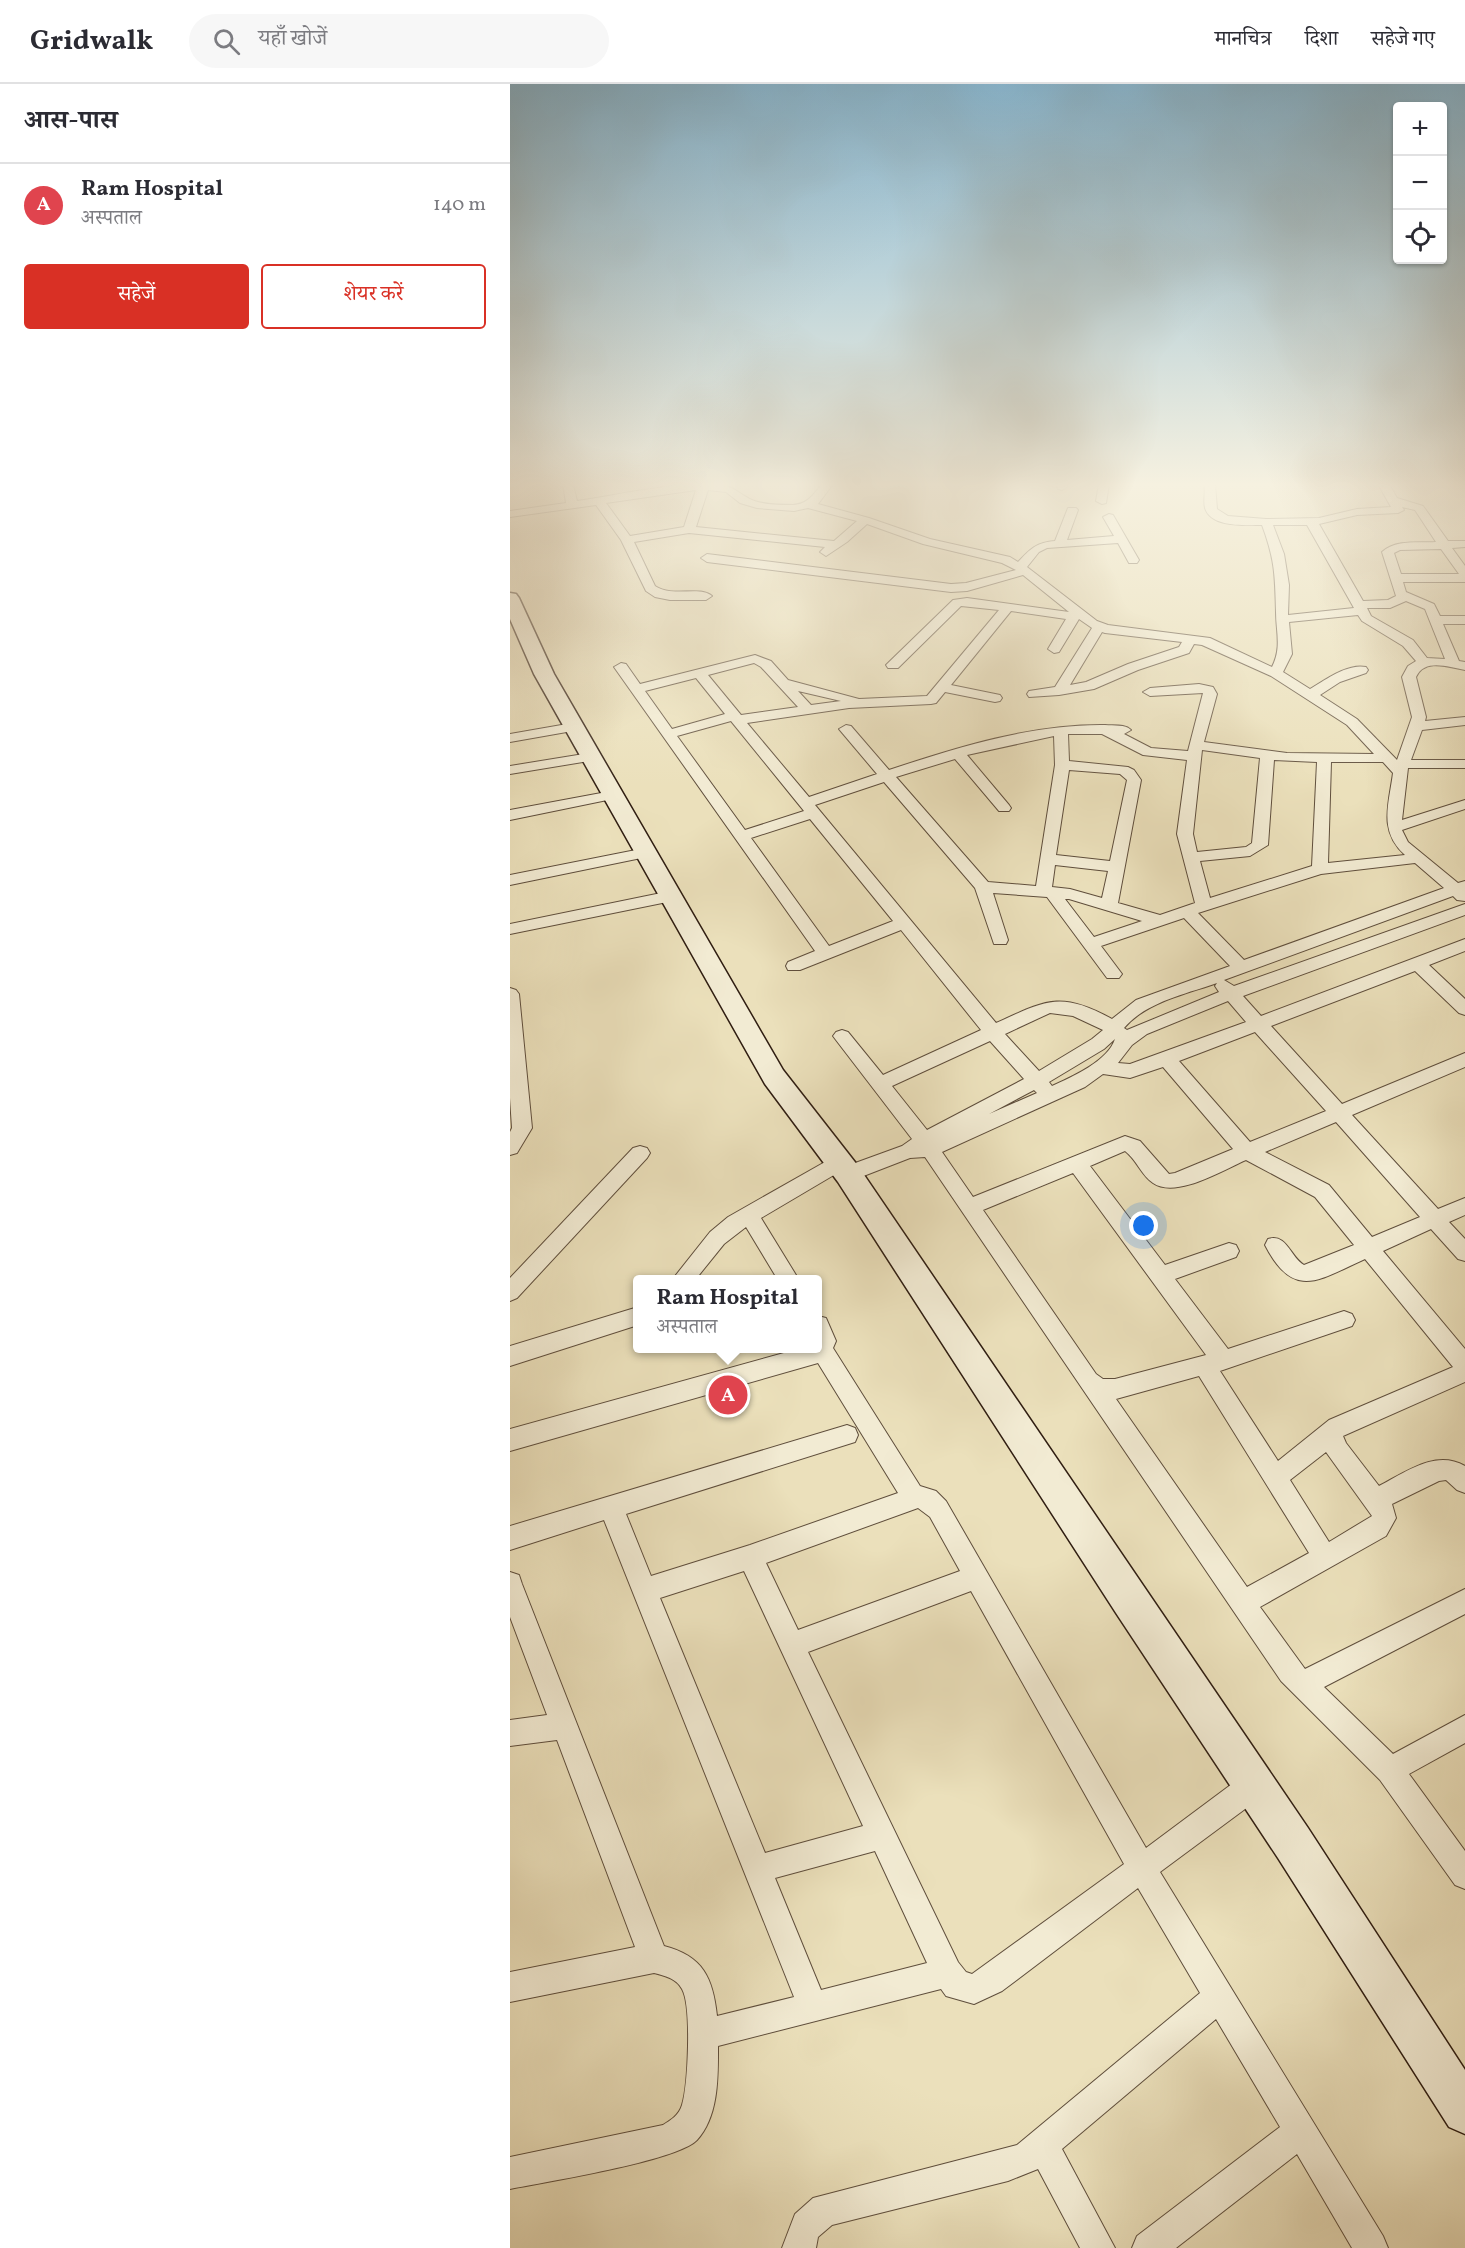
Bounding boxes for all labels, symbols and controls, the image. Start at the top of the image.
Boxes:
search box [189,14,609,68]
text: Gridwalk [30,22,153,61]
text: यहाँ खोजें [258,24,327,55]
icon: search [210,25,243,58]
text: मानचित्र [1215,25,1272,54]
text: दिशा [1305,25,1338,54]
text: सहेजे गए [1371,25,1435,54]
map controls [1393,102,1447,264]
button: + [1393,102,1447,156]
text: आस-पास [24,103,118,139]
button: − [1393,156,1447,210]
text: Ram Hospital [81,174,223,205]
text: A [36,191,51,219]
text: 140 m [433,191,486,219]
text: अस्पताल [81,205,142,233]
button: locate [1393,210,1447,264]
button: सहेजें [24,264,249,329]
button: शेयर करें [261,264,486,329]
your location [1129,1211,1158,1240]
popup [633,1275,822,1353]
text: Ram Hospital [656,1283,799,1314]
text: अस्पताल [656,1314,717,1342]
pin: A [708,1372,748,1418]

